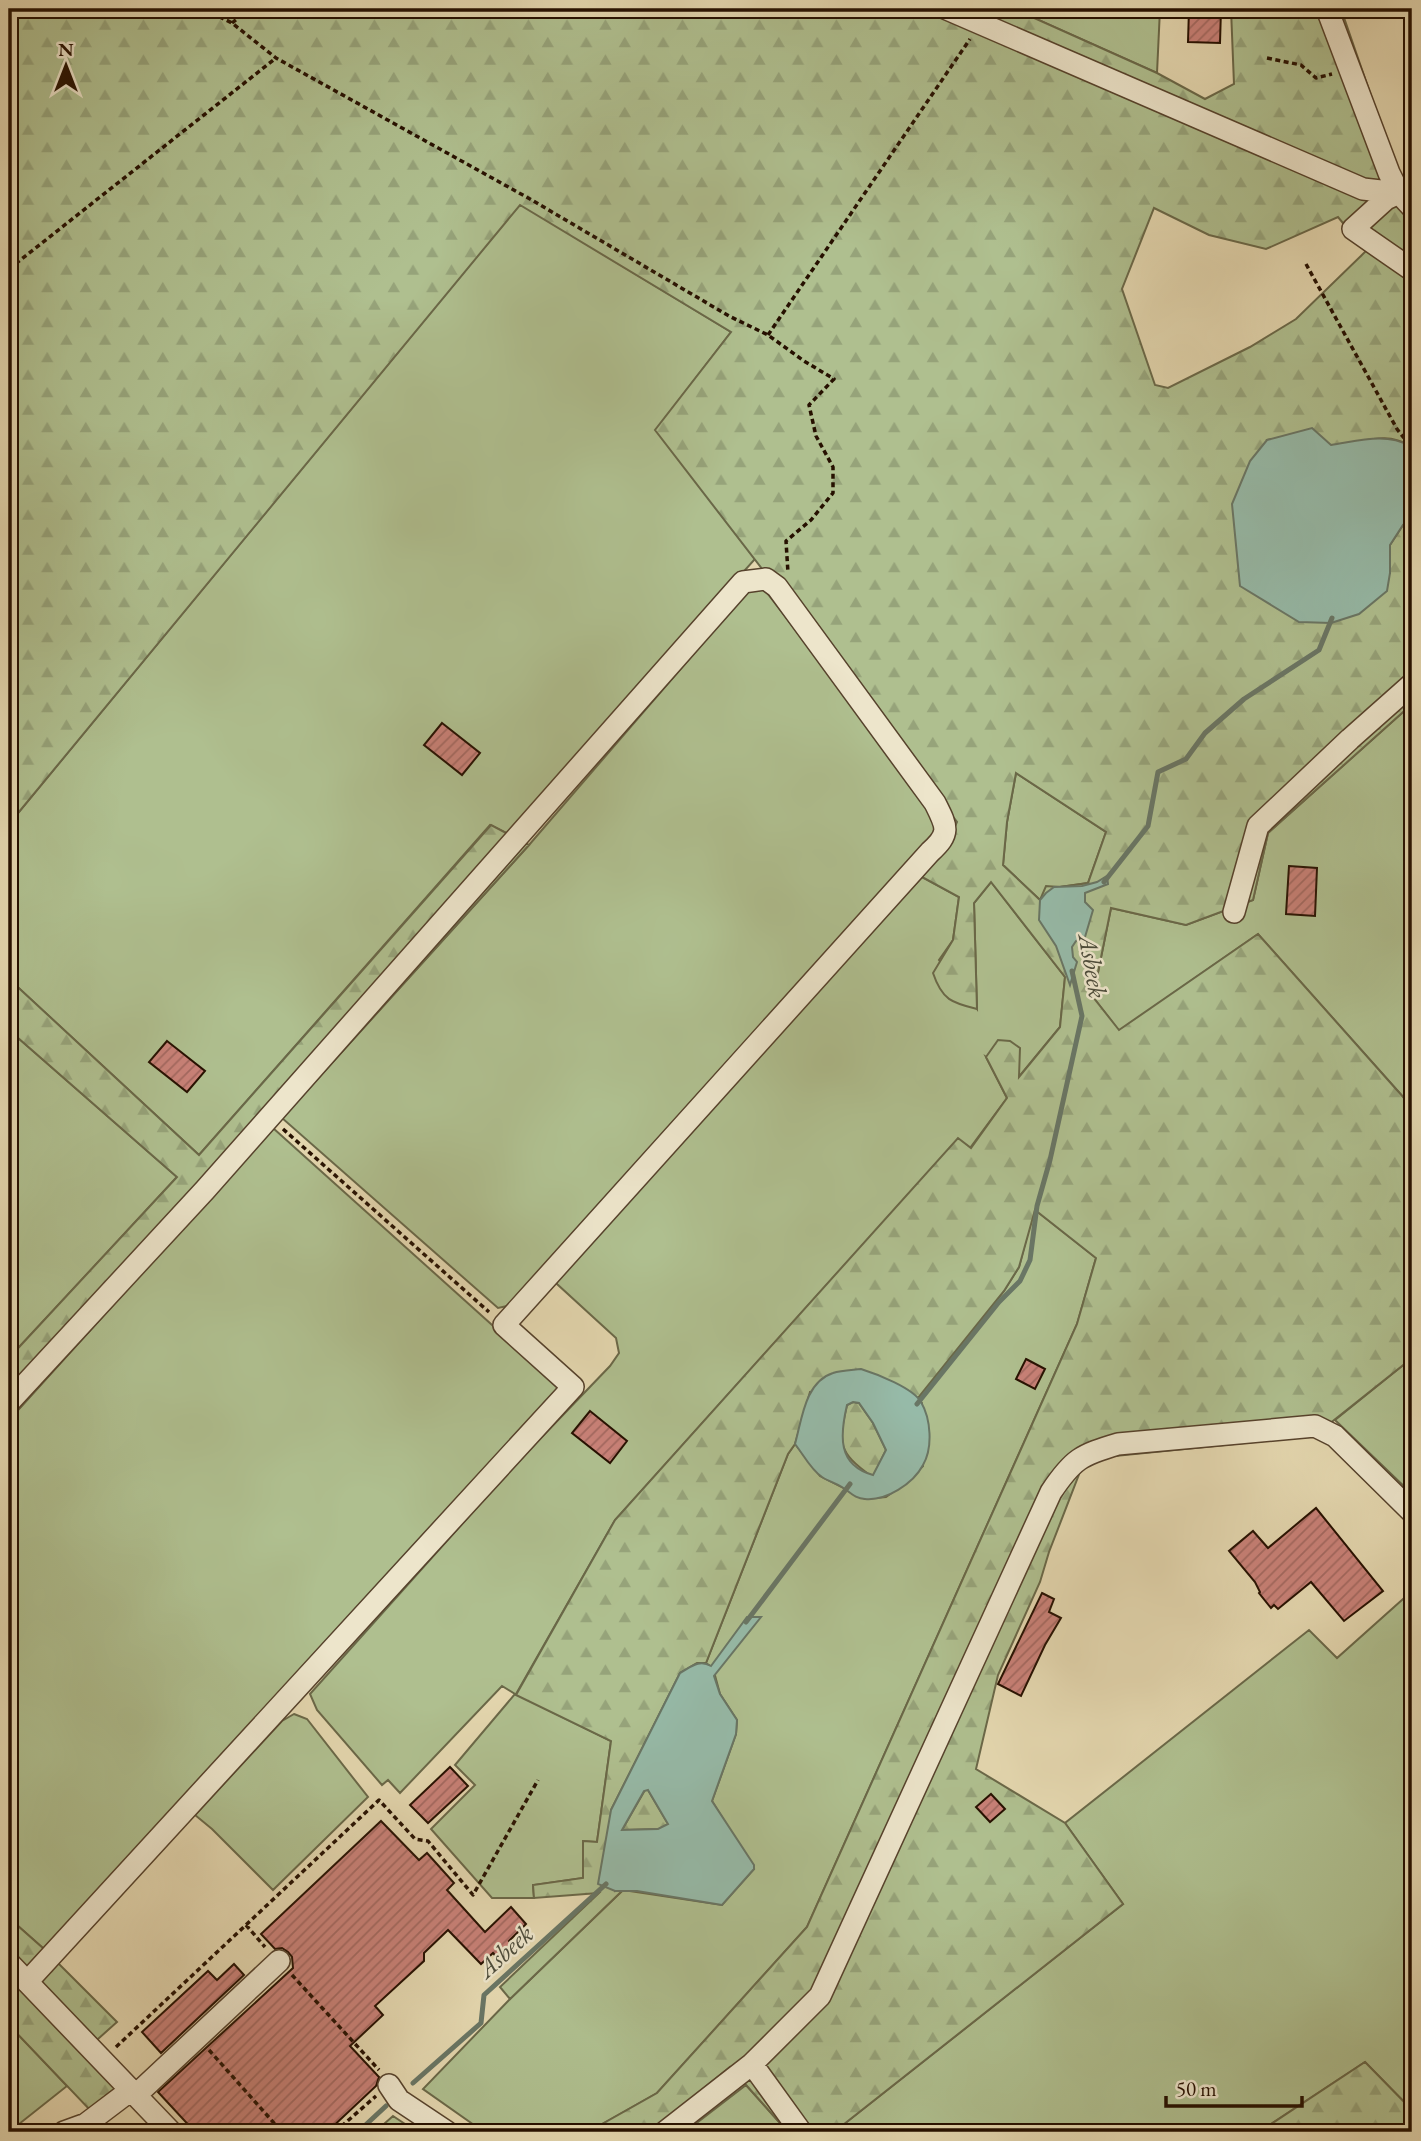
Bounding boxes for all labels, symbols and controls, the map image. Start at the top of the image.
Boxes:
north arrow [32,32,102,102]
text: N [58,37,74,62]
water label: Asbeek [1070,929,1115,1001]
water label: Asbeek [468,1917,540,1987]
scale bar [1166,2064,1302,2108]
text: 50 m [1176,2075,1217,2102]

